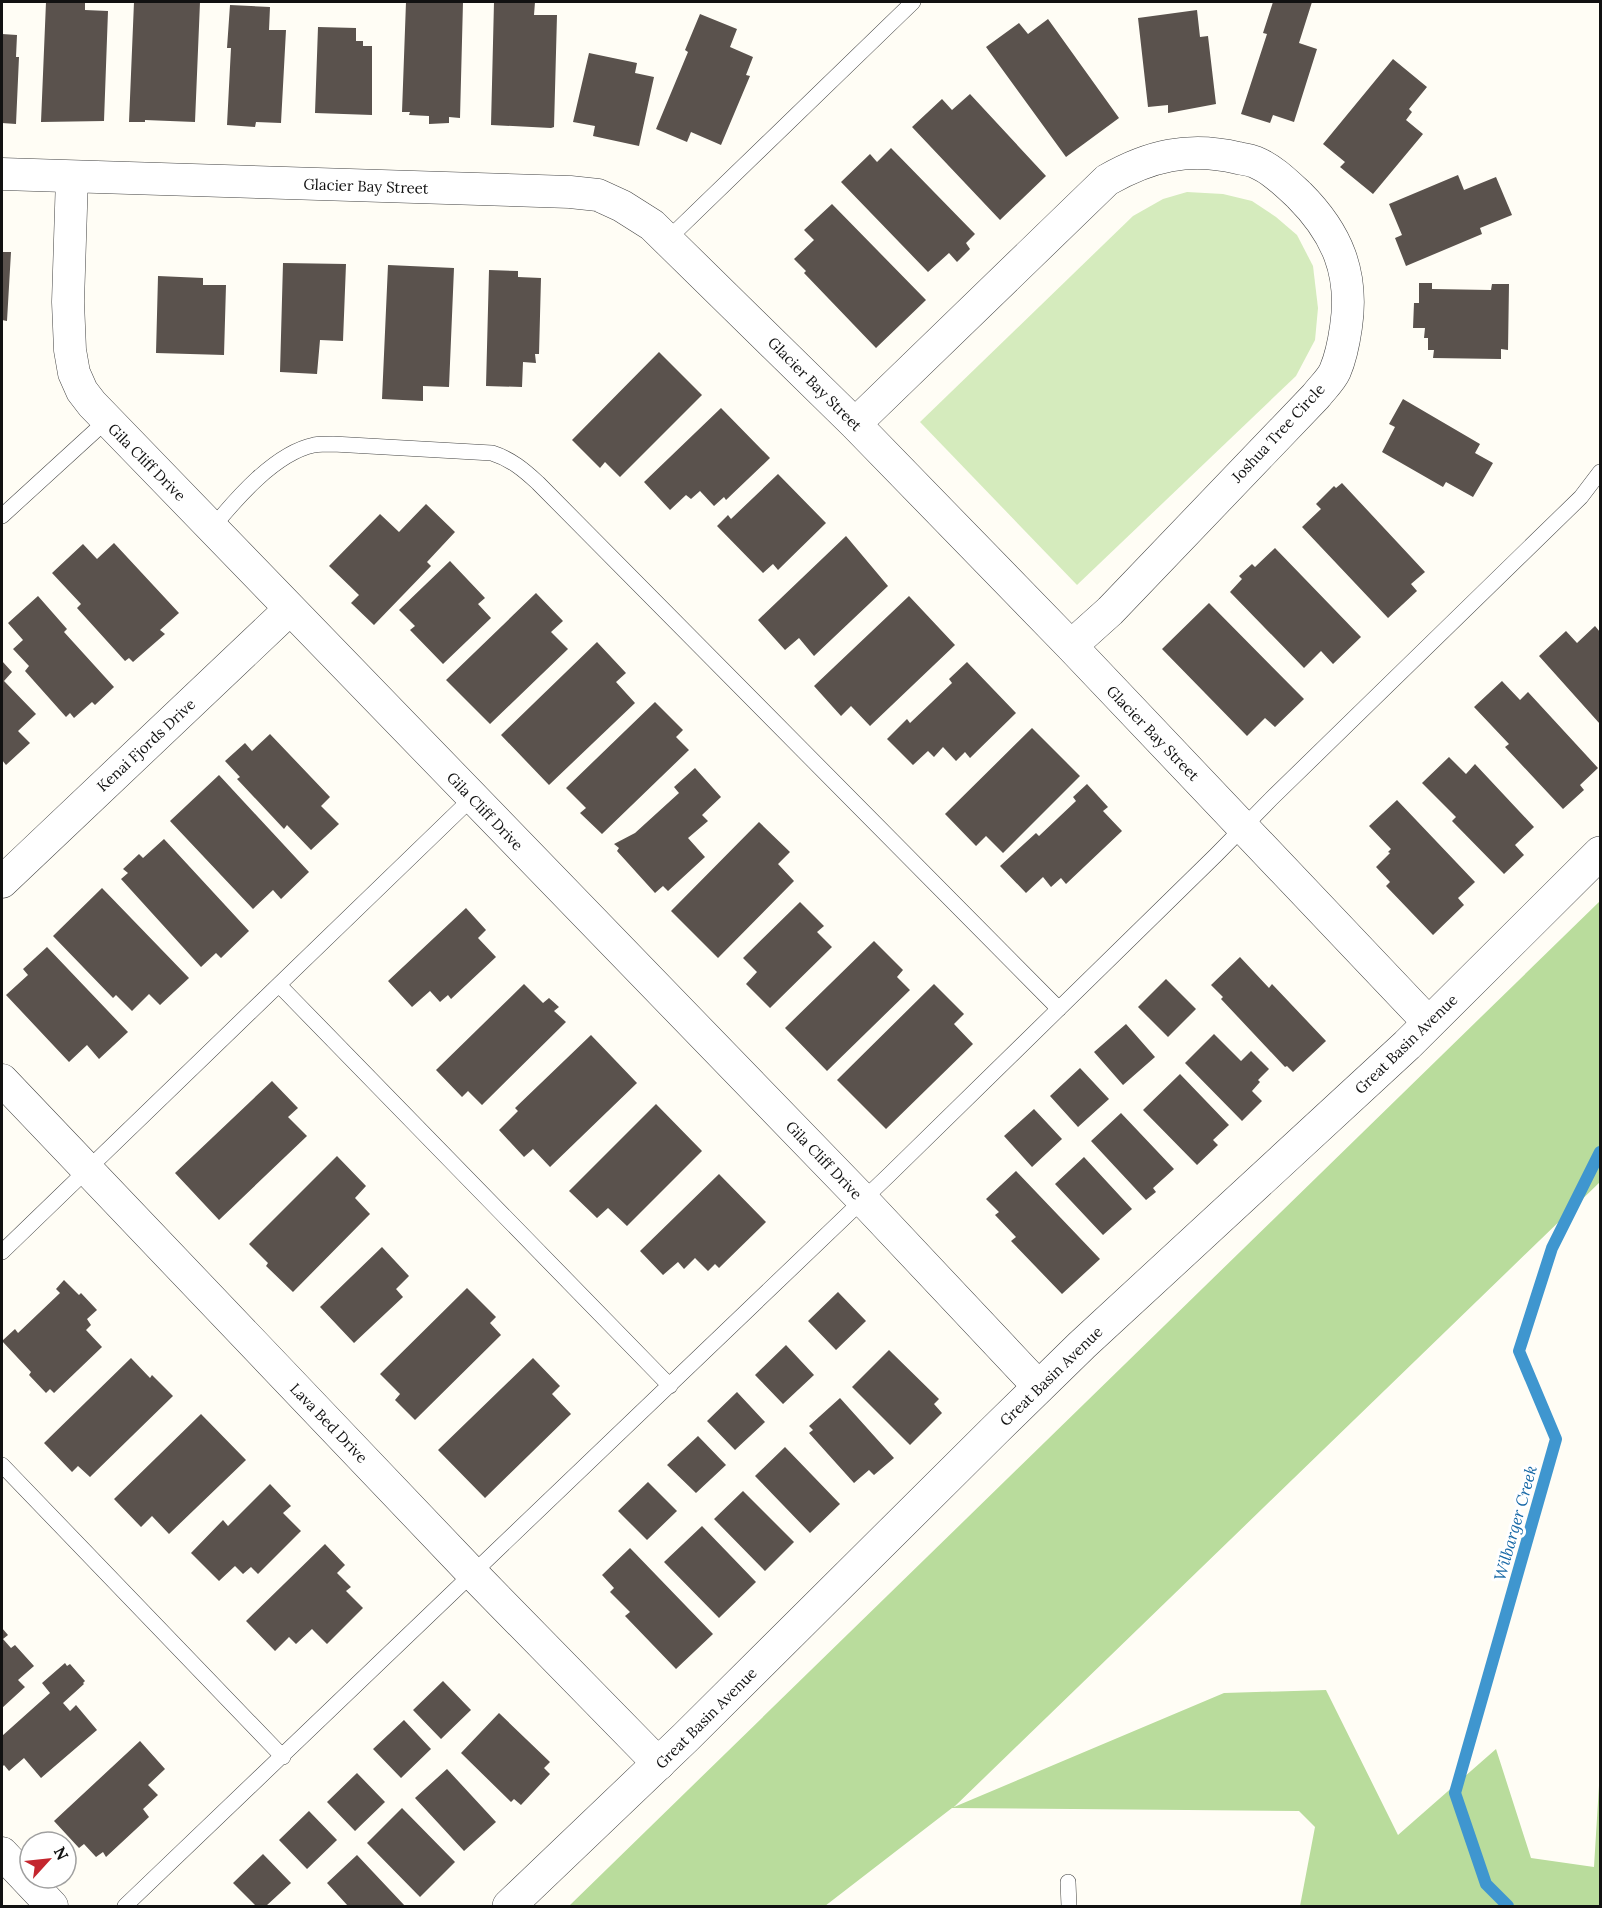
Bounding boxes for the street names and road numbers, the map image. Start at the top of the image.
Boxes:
street label: Glacier Bay Street [303,174,429,198]
street label: Glacier Bay Street [764,333,866,435]
street label: Joshua Tree Circle [1227,380,1329,487]
street label: Gila Cliff Drive [104,419,190,505]
street label: Glacier Bay Street [1103,681,1203,785]
street label: Kenai Fjords Drive [93,694,199,796]
street label: Gila Cliff Drive [443,768,527,854]
street label: Great Basin Avenue [1351,990,1461,1098]
street label: Gila Cliff Drive [782,1117,866,1203]
street label: Great Basin Avenue [996,1322,1106,1430]
street label: Lava Bed Drive [286,1379,372,1467]
street label: Great Basin Avenue [651,1663,761,1773]

